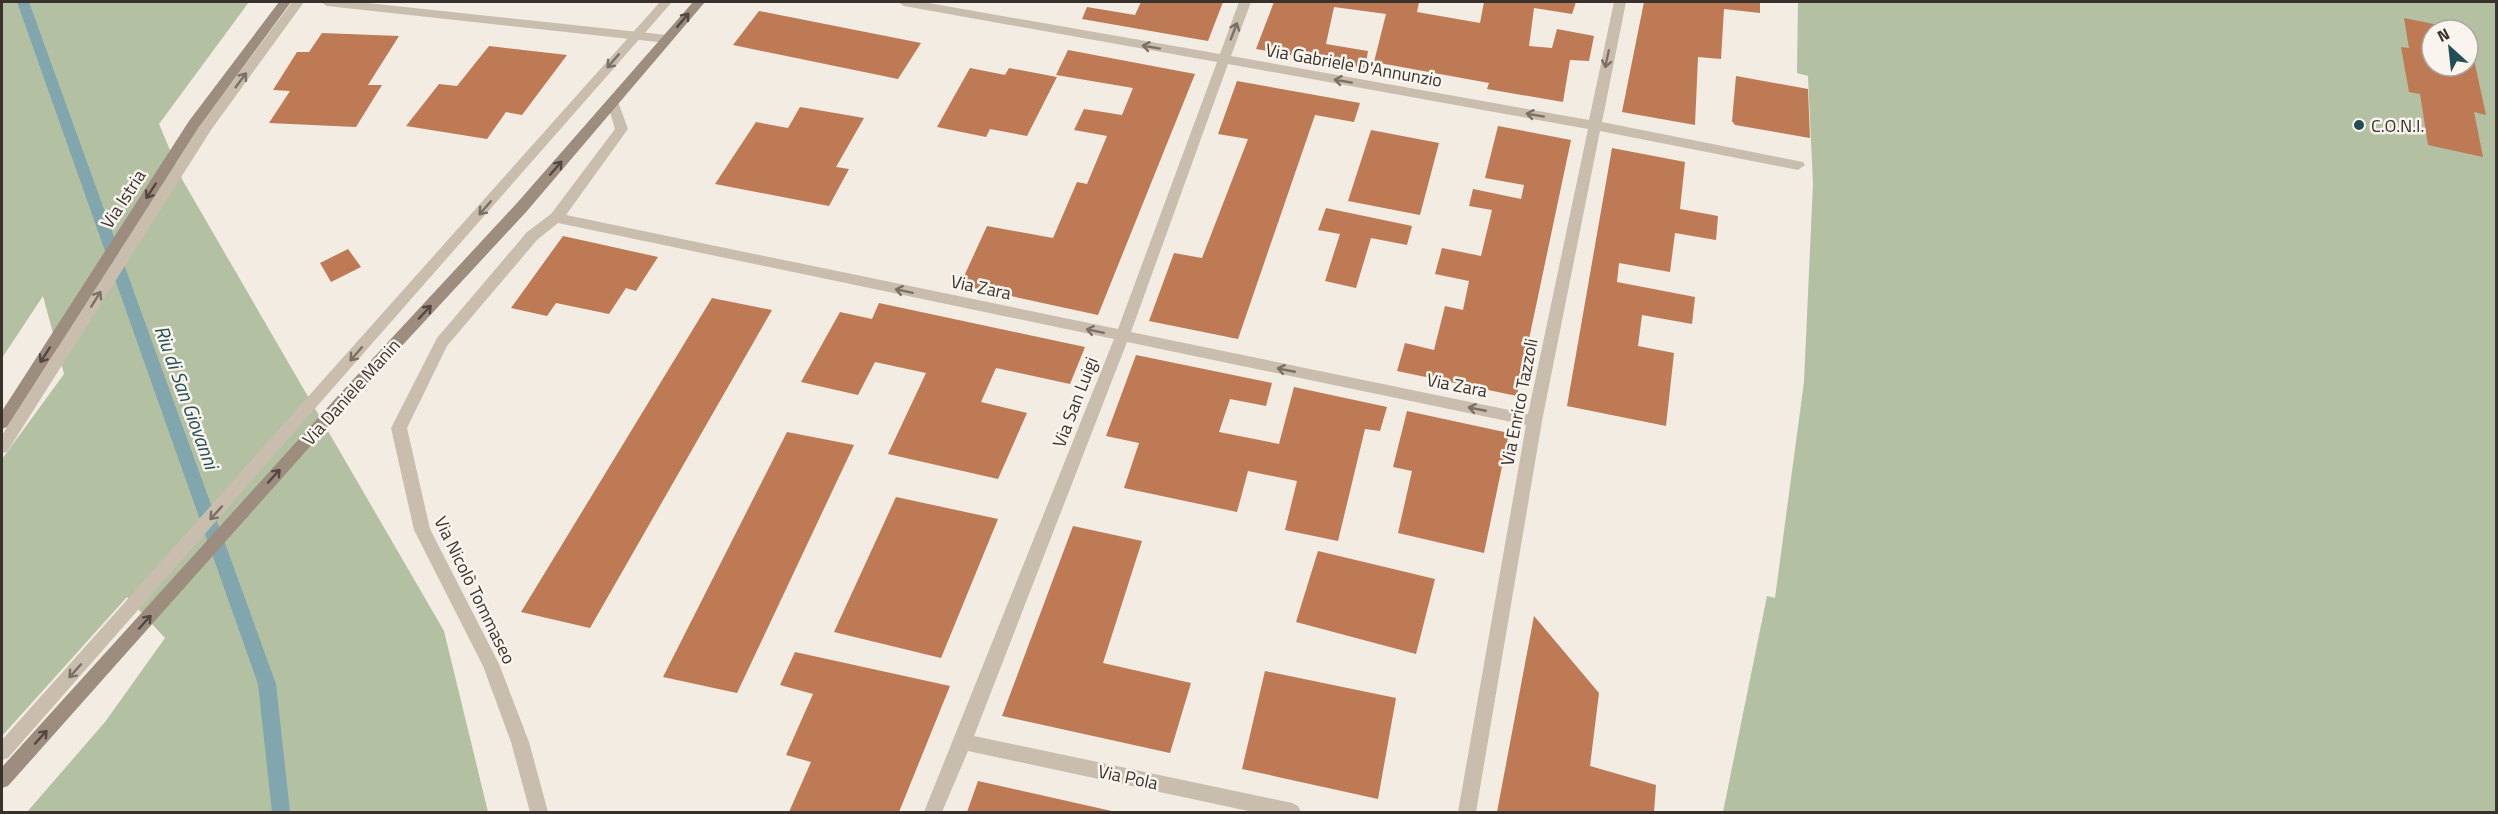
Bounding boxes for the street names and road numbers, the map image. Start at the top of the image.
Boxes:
street label: Via Gabriele D'Annunzio [1264,36,1444,94]
street label: Via Istria [94,164,152,234]
street label: Via Zara [948,267,1014,307]
street label: Via Daniele Manin [296,333,406,451]
street label: Via Enrico Tazzoli [1493,336,1545,468]
street label: Via San Luigi [1045,353,1105,451]
street label: Via Zara [1424,366,1490,404]
street label: Via Nicolò Tommaseo [427,511,523,669]
street label: Via Pola [1096,757,1160,797]

